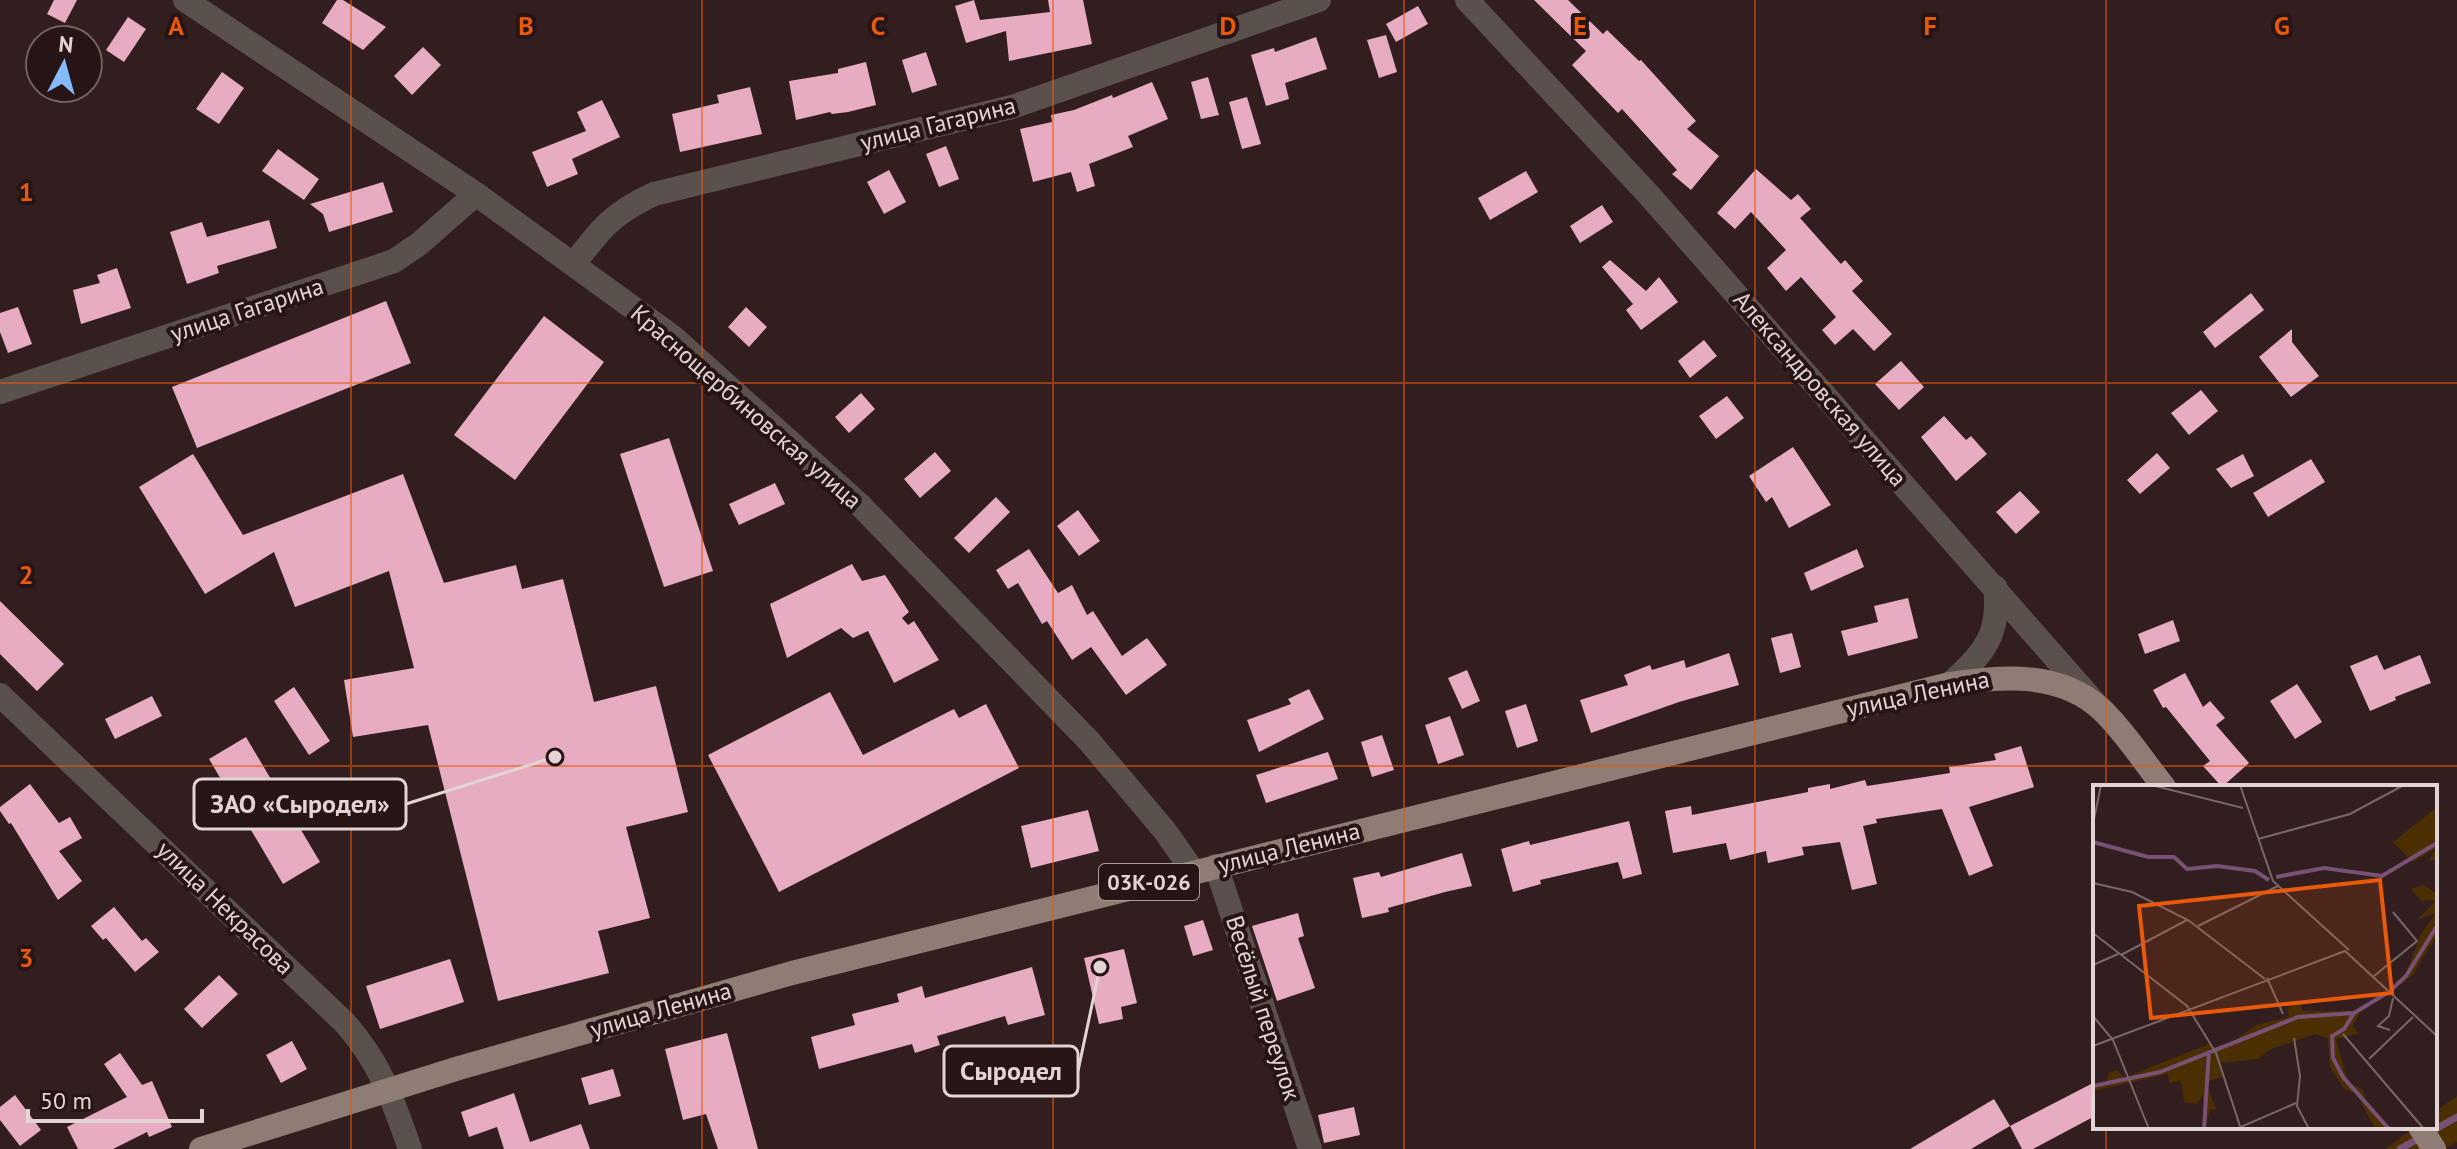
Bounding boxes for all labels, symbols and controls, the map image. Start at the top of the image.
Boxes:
text: A [168,9,184,42]
text: B [518,9,534,42]
text: C [871,9,885,42]
text: D [1220,9,1236,42]
text: E [1573,9,1587,42]
text: F [1923,9,1937,42]
text: G [2274,9,2290,42]
north arrow [24,24,104,104]
text: N [57,29,75,59]
street label: улица Гагарина [857,89,1019,158]
text: 1 [19,175,33,208]
street label: улица Гагарина [166,270,327,349]
street label: Александровская улица [1727,285,1914,493]
street label: Краснощербиновская улица [624,298,868,516]
text: 2 [19,558,33,591]
street label: улица Ленина [1844,663,1992,724]
callout: ЗАО «Сыродел» [194,779,406,829]
inset map [2093,785,2437,1129]
text: ЗАО «Сыродел» [210,787,390,820]
street label: улица Ленина [1215,815,1363,880]
street label: улица Некрасова [150,834,301,981]
road number: 03К-026 [1099,864,1199,900]
street label: Весёлый переулок [1219,912,1308,1105]
text: 3 [19,941,33,974]
street label: улица Ленина [587,975,735,1044]
callout: Сыродел [944,1046,1078,1096]
text: Сыродел [960,1054,1062,1087]
scale bar [28,1073,202,1123]
text: 50 m [40,1085,92,1116]

